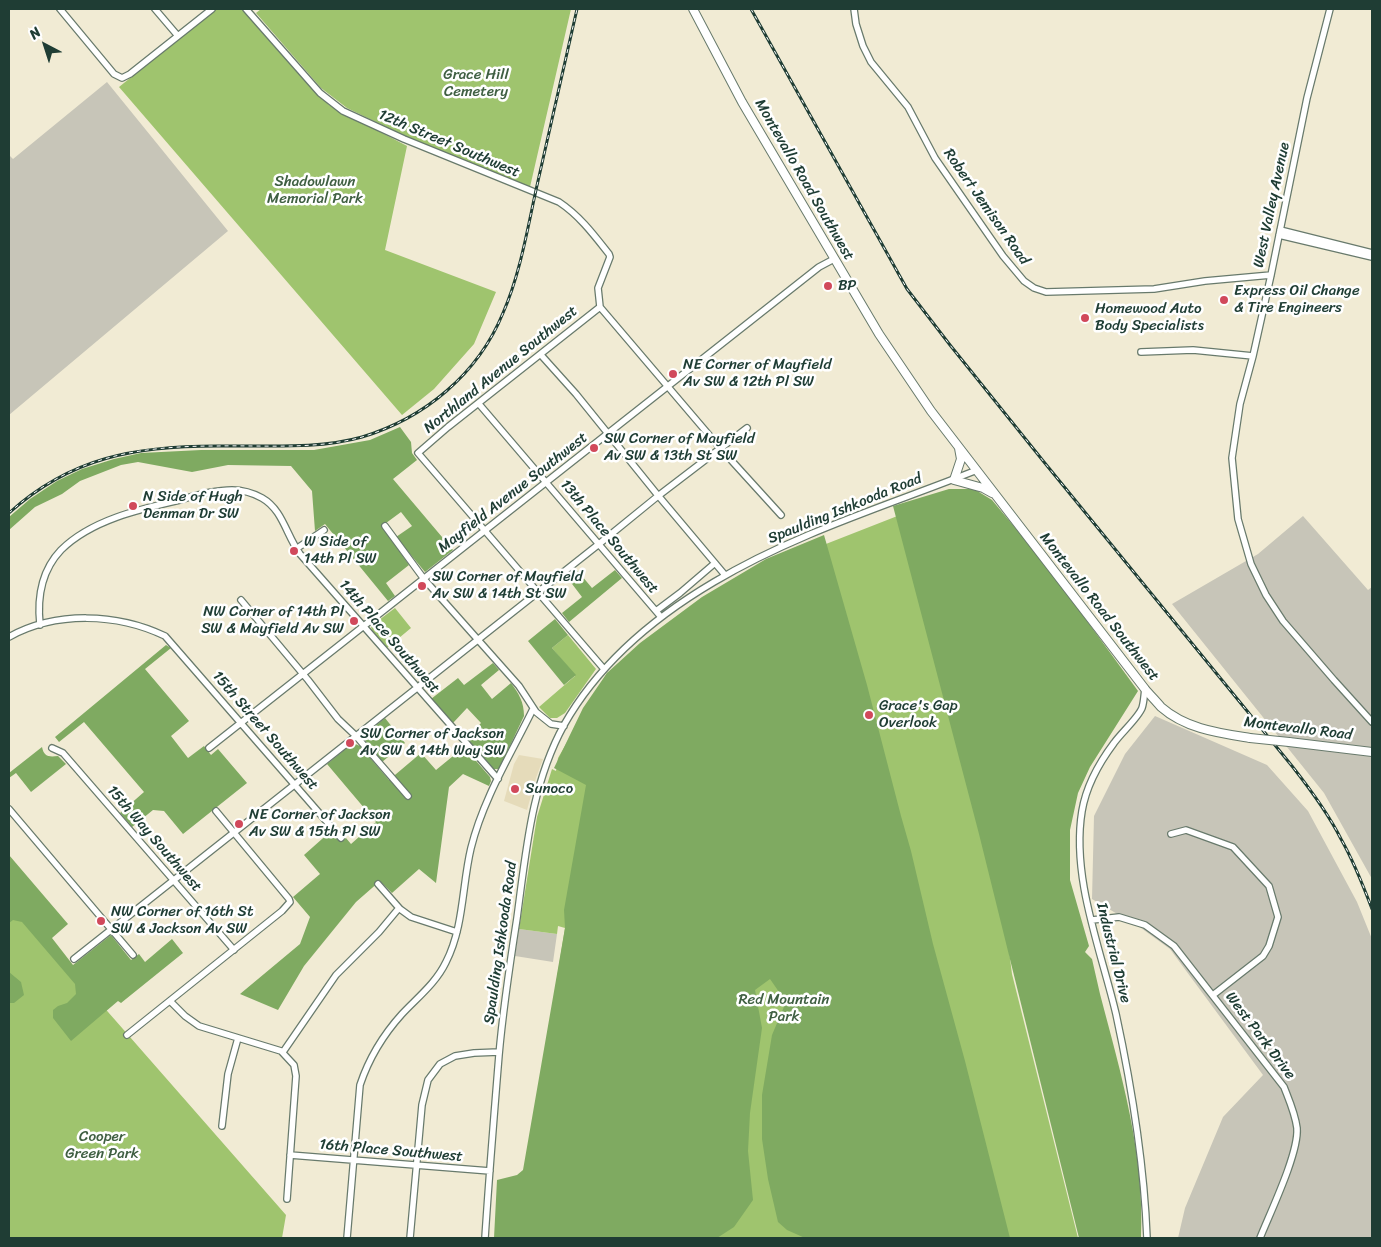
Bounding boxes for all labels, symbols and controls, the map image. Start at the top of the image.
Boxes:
north arrow [20,20,70,70]
text: N [23,20,47,46]
park label: Grace Hill Cemetery [443,66,509,101]
street label: Montevallo Road Southwest [750,96,858,264]
street label: 12th Street Southwest [376,106,522,182]
street label: West Valley Avenue [1250,141,1294,269]
street label: Robert Jemison Road [939,145,1033,269]
park label: Shadowlawn Memorial Park [267,173,363,208]
place label: BP [838,277,856,295]
marker: BP [822,280,834,292]
place label: Express Oil Change & Tire Engineers [1234,282,1360,317]
marker: Express Oil Change & Tire Engineers [1218,294,1230,306]
place label: Homewood Auto Body Specialists [1095,300,1204,335]
street label: Northland Avenue Southwest [420,302,582,438]
marker: Homewood Auto Body Specialists [1079,312,1091,324]
place label: NE Corner of Mayfield Av SW & 12th Pl SW [683,356,831,391]
marker: NE Corner of Mayfield Av SW & 12th Pl SW [667,368,679,380]
street label: Mayfield Avenue Southwest [435,429,591,557]
place label: SW Corner of Mayfield Av SW & 13th St SW [604,430,755,465]
marker: SW Corner of Mayfield Av SW & 13th St SW [588,442,600,454]
street label: Spaulding Ishkooda Road [766,470,924,548]
street label: 13th Place Southwest [556,476,662,598]
place label: N Side of Hugh Denman Dr SW [143,488,243,523]
marker: N Side of Hugh Denman Dr SW [127,500,139,512]
street label: Montevallo Road Southwest [1035,529,1163,685]
place label: W Side of 14th Pl SW [304,533,377,568]
marker: W Side of 14th Pl SW [288,545,300,557]
place label: SW Corner of Mayfield Av SW & 14th St SW [432,568,583,603]
street label: 14th Place Southwest [335,577,443,697]
marker: SW Corner of Mayfield Av SW & 14th St SW [416,580,428,592]
place label: NW Corner of 14th Pl SW & Mayfield Av SW [201,603,344,638]
marker: NW Corner of 14th Pl SW & Mayfield Av SW [348,615,360,627]
street label: 15th Street Southwest [208,668,322,794]
place label: Grace's Gap Overlook [879,697,958,732]
marker: Grace's Gap Overlook [863,709,875,721]
street label: Montevallo Road [1243,713,1353,745]
place label: SW Corner of Jackson Av SW & 14th Way SW [360,725,505,760]
marker: SW Corner of Jackson Av SW & 14th Way SW [344,737,356,749]
place label: Sunoco [525,780,573,798]
street label: 15th Way Southwest [103,782,205,896]
marker: Sunoco [509,783,521,795]
place label: NE Corner of Jackson Av SW & 15th Pl SW [249,806,391,841]
marker: NE Corner of Jackson Av SW & 15th Pl SW [233,818,245,830]
street label: Spaulding Ishkooda Road [481,860,521,1026]
street label: Industrial Drive [1092,901,1134,1005]
place label: NW Corner of 16th St SW & Jackson Av SW [111,903,253,938]
marker: NW Corner of 16th St SW & Jackson Av SW [95,915,107,927]
street label: West Park Drive [1221,989,1299,1083]
park label: Red Mountain Park [739,991,829,1026]
park label: Cooper Green Park [65,1128,139,1163]
street label: 16th Place Southwest [319,1136,463,1166]

